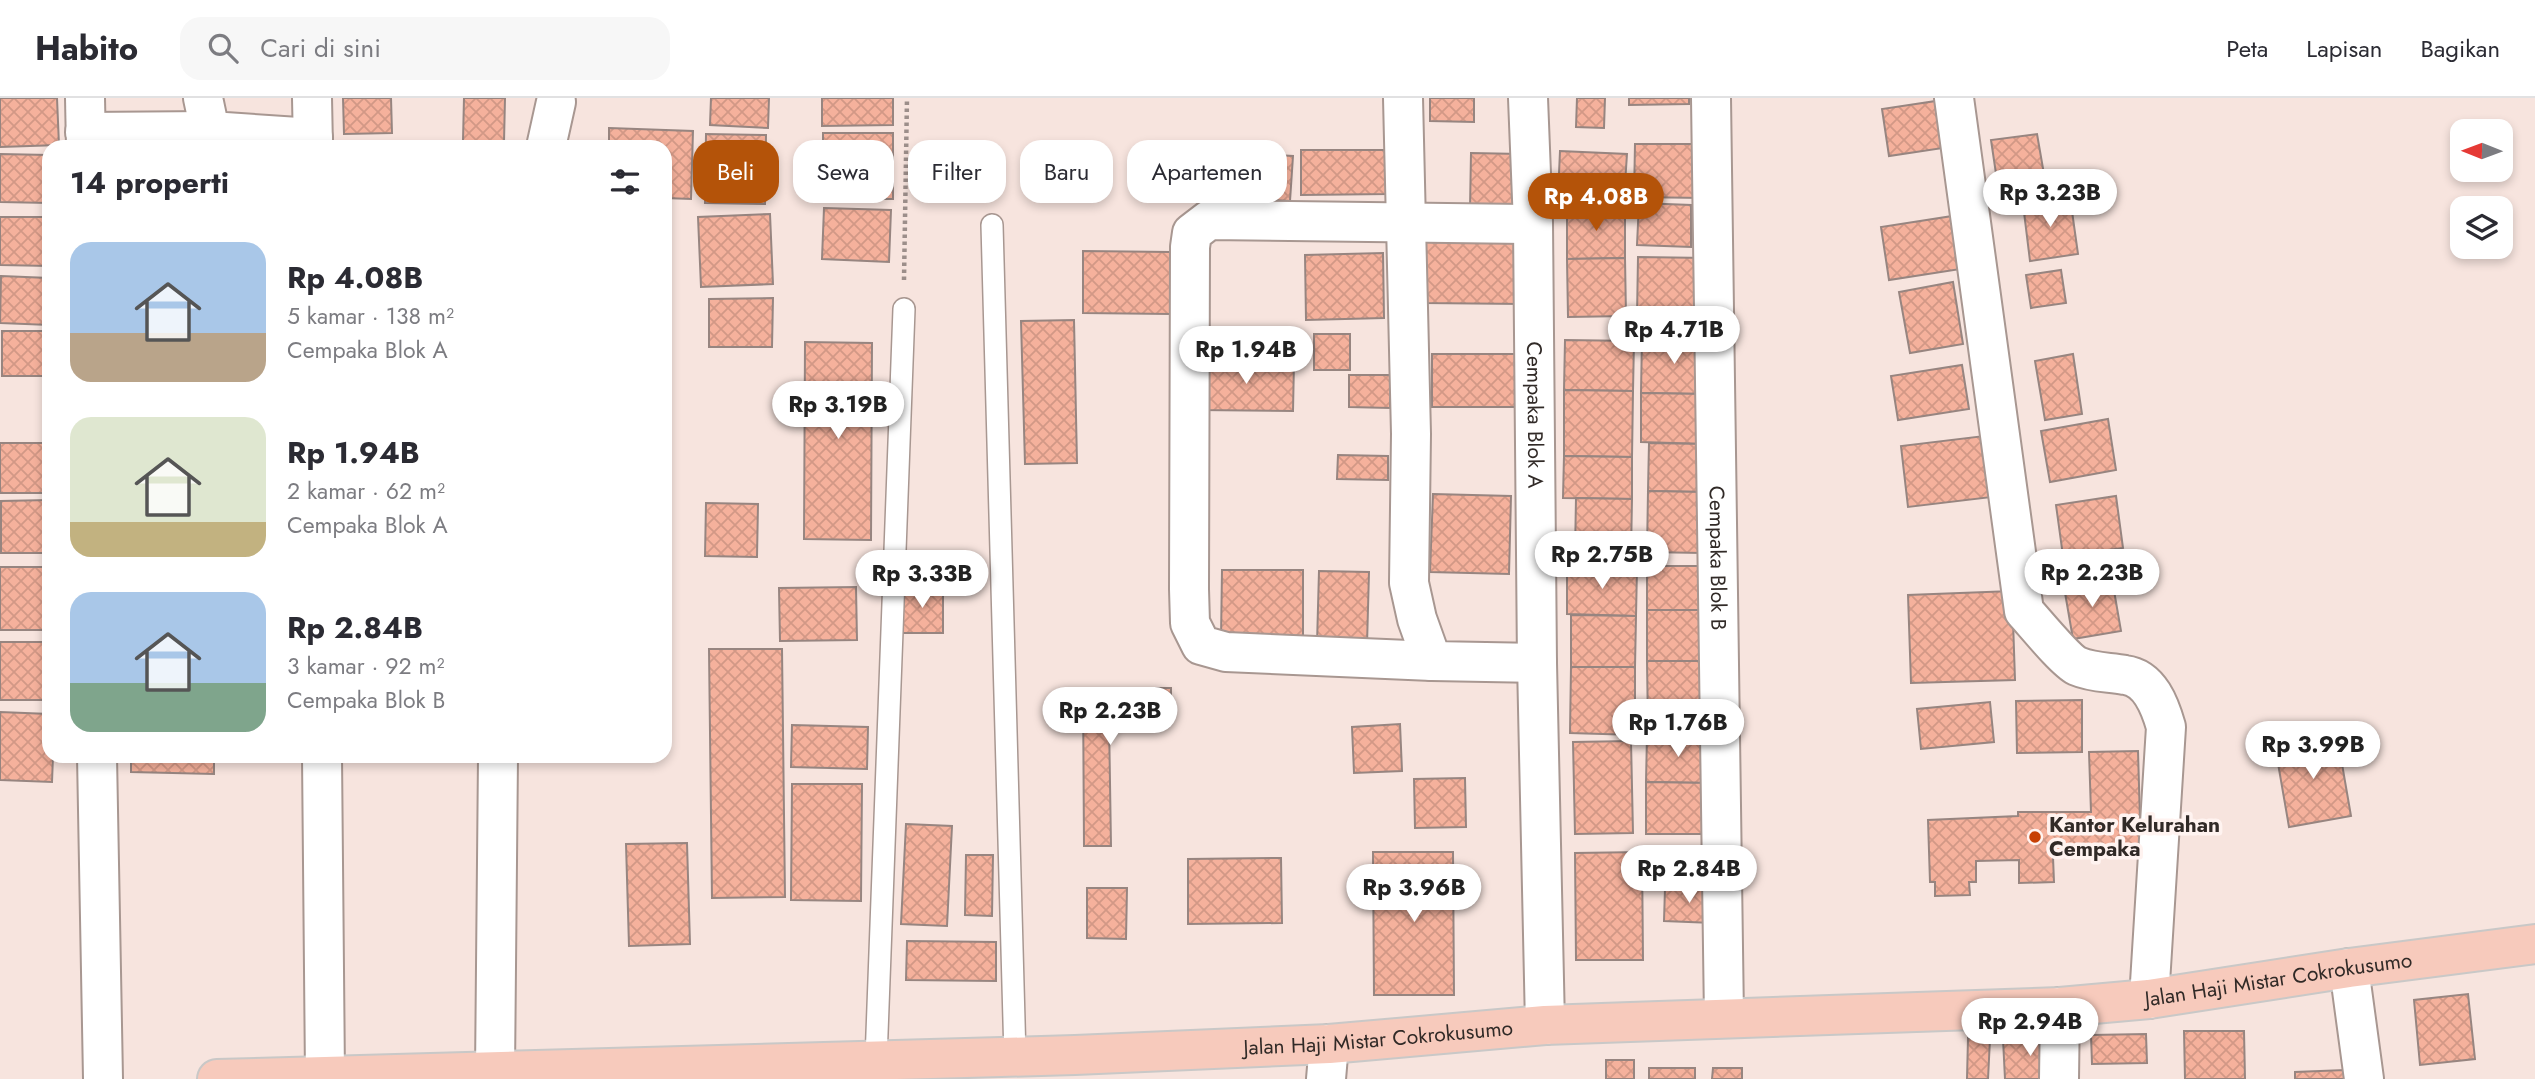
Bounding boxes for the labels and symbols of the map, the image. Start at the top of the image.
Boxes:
north arrow [2450,119,2513,182]
pin: Rp 3.23B [1978,170,2122,229]
pin: Rp 4.08B [1524,174,1668,233]
pin: Rp 4.71B [1602,306,1746,366]
pin: Rp 1.94B [1174,327,1318,386]
street label: Cempaka Blok A [1519,341,1550,489]
pin: Rp 3.19B [766,382,910,441]
street label: Cempaka Blok B [1701,485,1734,631]
pin: Rp 2.75B [1530,532,1674,591]
pin: Rp 3.33B [850,550,994,610]
pin: Rp 2.23B [2020,550,2164,609]
pin: Rp 2.23B [1038,688,1182,747]
pin: Rp 1.76B [1606,700,1750,759]
pin: Rp 3.99B [2241,722,2385,781]
place label: Kantor Kelurahan Cempaka [2049,810,2220,864]
marker: Kantor Kelurahan Cempaka [2027,829,2043,845]
pin: Rp 2.84B [1617,846,1761,905]
pin: Rp 3.96B [1342,864,1486,924]
street label: Jalan Haji Mistar Cokrokusumo [2141,945,2414,1015]
pin: Rp 2.94B [1958,998,2102,1058]
street label: Jalan Haji Mistar Cokrokusumo [1240,1013,1514,1063]

